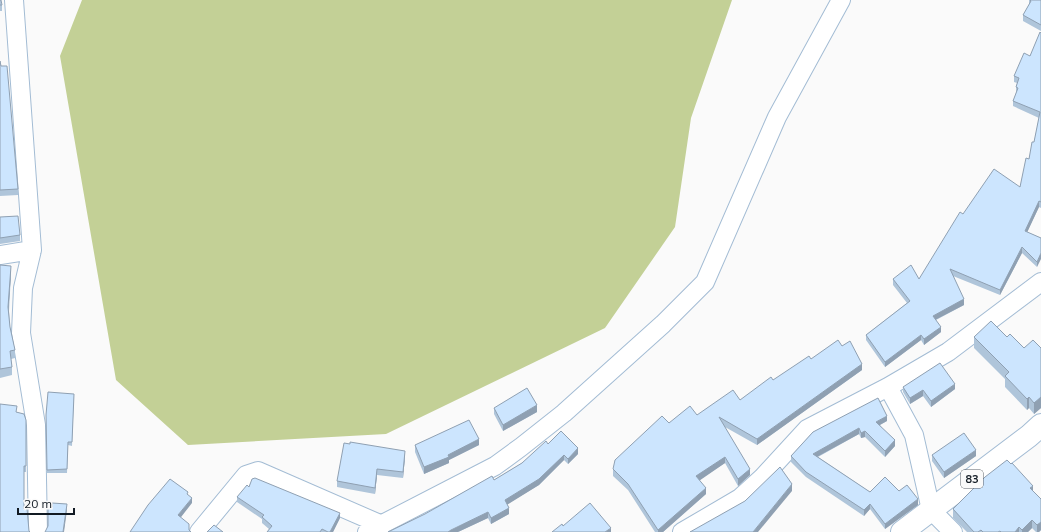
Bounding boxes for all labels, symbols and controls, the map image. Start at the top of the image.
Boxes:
road number: 83 [961,470,983,488]
scale bar [18,490,74,516]
text: 20 m [24,496,52,511]

